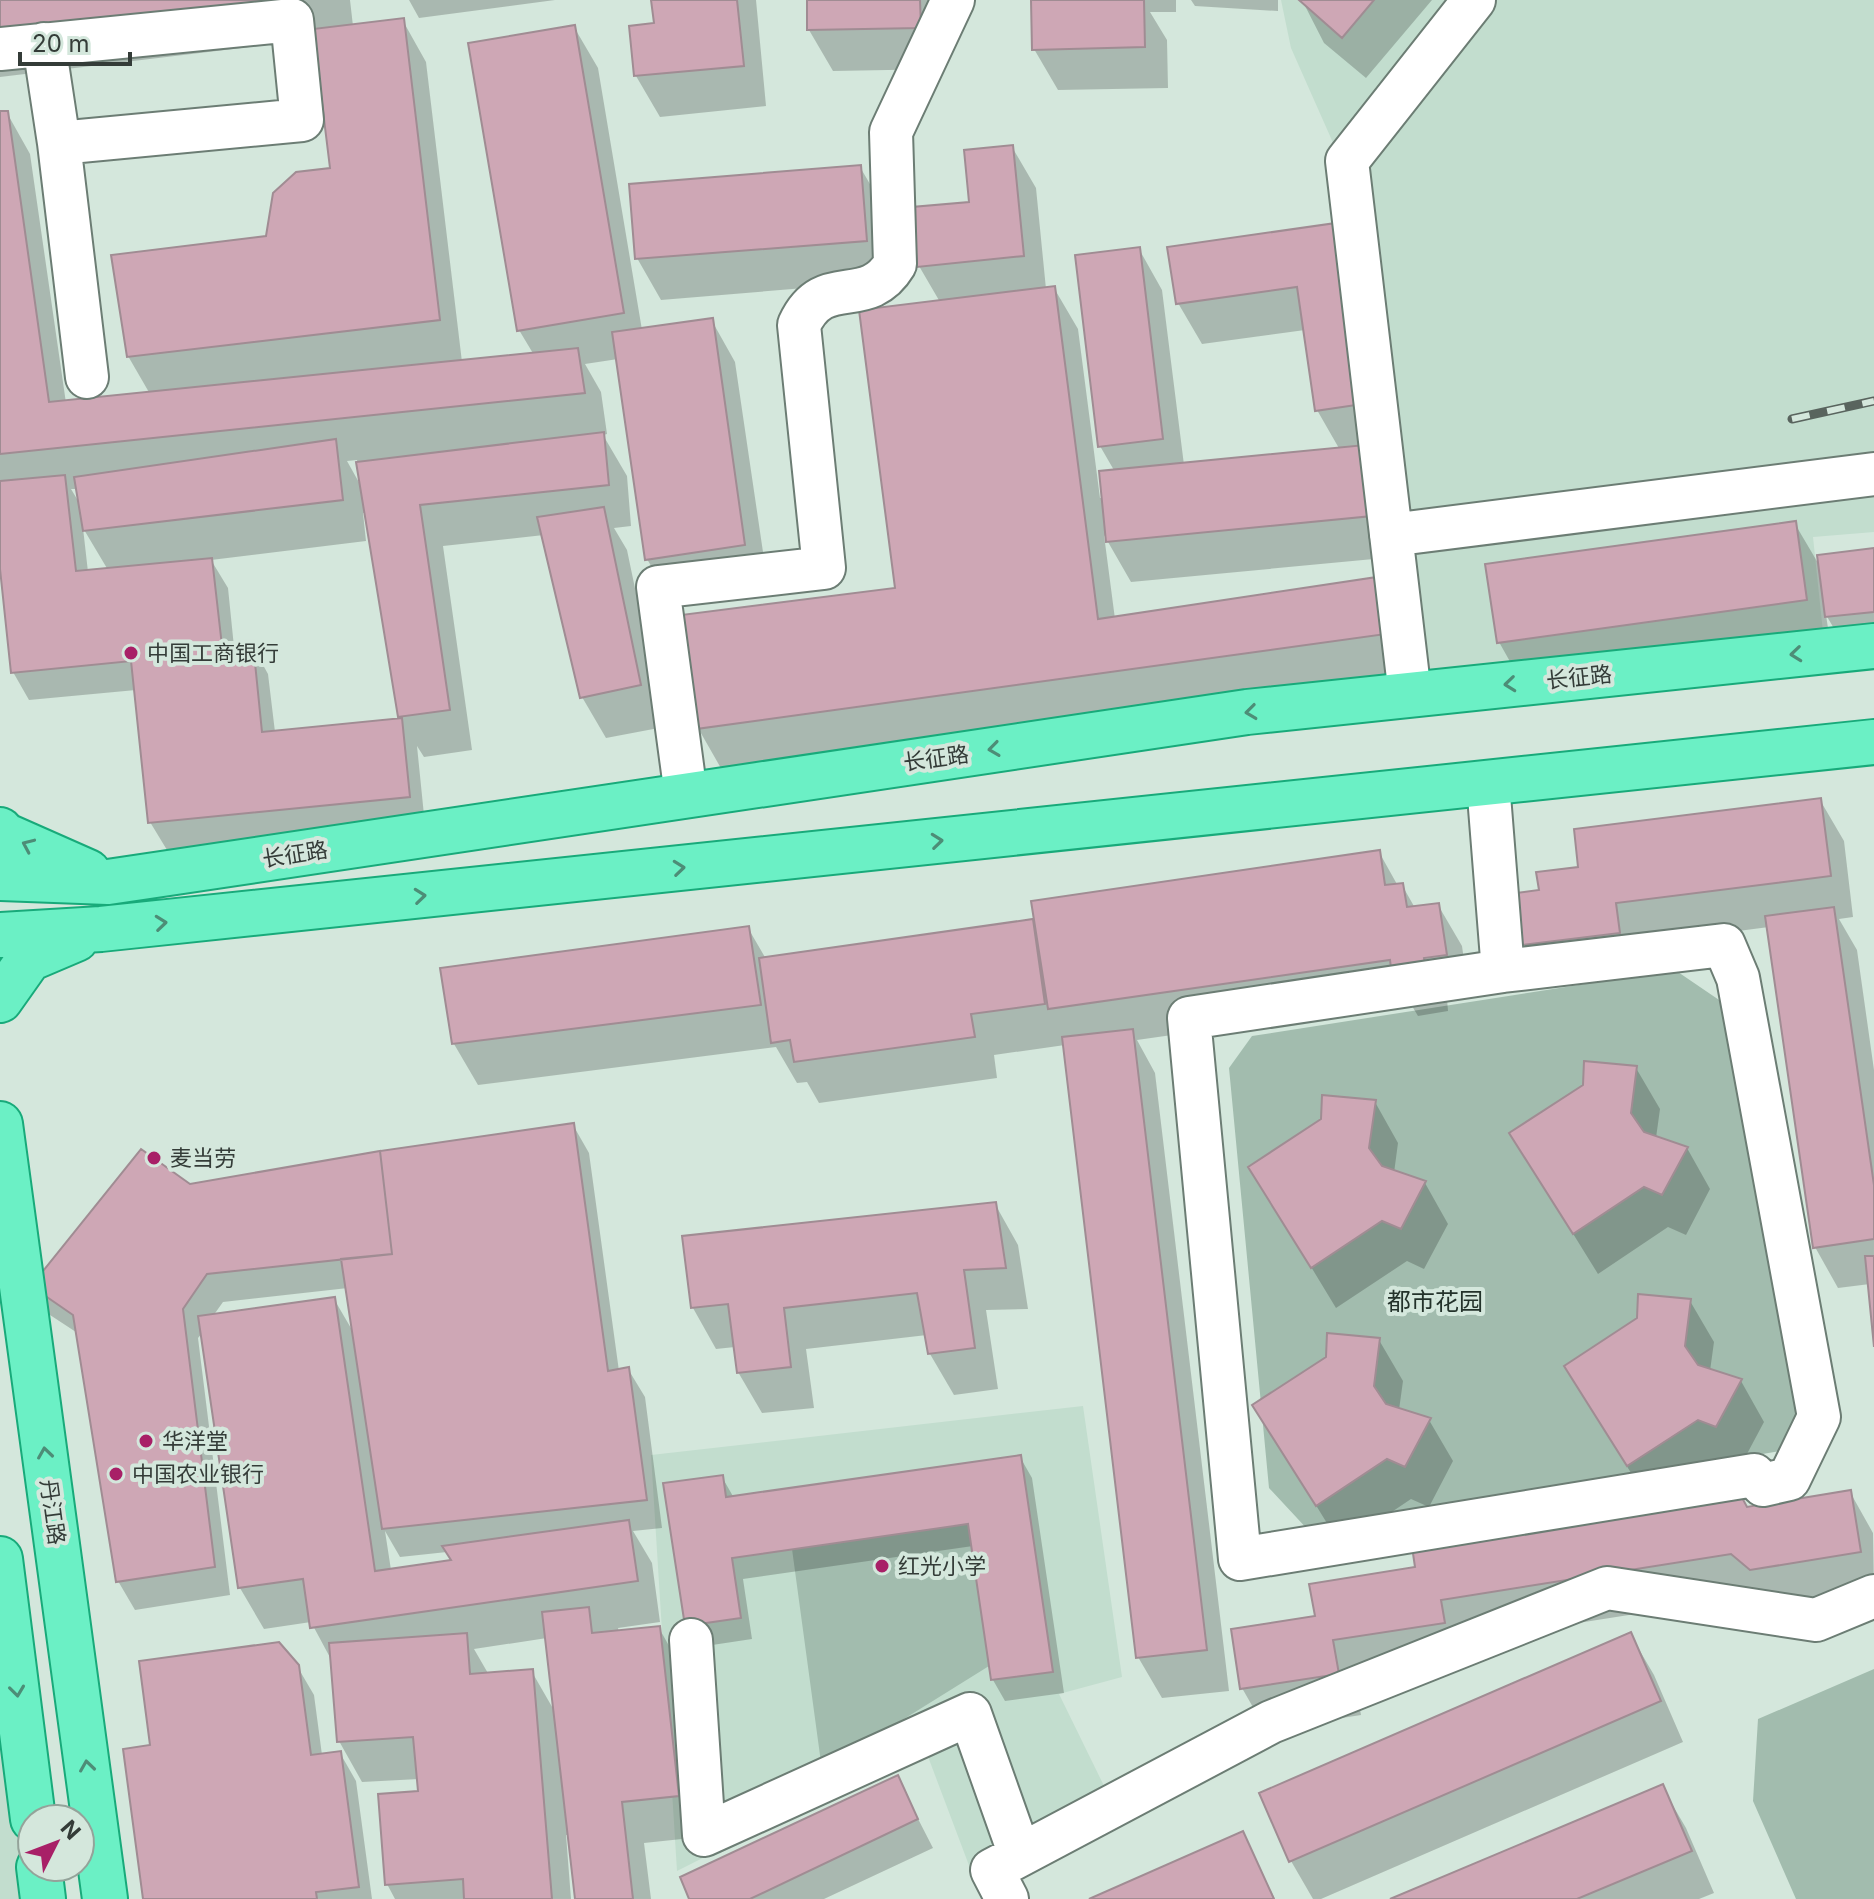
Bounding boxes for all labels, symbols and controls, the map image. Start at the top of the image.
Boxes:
scale bar [20,16,130,66]
text: 20 m [32,29,90,58]
place label: 中国工商银行 [147,640,279,666]
marker: 中国工商银行 [122,644,140,662]
one-way arrow [1790,645,1803,662]
street label: 长征路 [1545,661,1613,693]
one-way arrow [1503,676,1516,693]
one-way arrow [1245,703,1258,720]
one-way arrow [987,740,1001,757]
street label: 长征路 [902,741,970,775]
one-way arrow [931,833,944,850]
street label: 长征路 [260,836,330,872]
one-way arrow [22,839,36,855]
one-way arrow [673,860,686,877]
one-way arrow [414,887,427,904]
one-way arrow [155,914,168,931]
place label: 麦当劳 [170,1145,236,1171]
marker: 麦当劳 [145,1149,163,1167]
district label: 都市花园 [1387,1287,1483,1316]
place label: 华洋堂 [162,1428,228,1454]
marker: 华洋堂 [137,1432,155,1450]
one-way arrow [37,1446,54,1460]
place label: 中国农业银行 [132,1461,264,1487]
marker: 中国农业银行 [107,1465,125,1483]
street label: 丹江路 [36,1478,70,1546]
place label: 红光小学 [898,1553,986,1579]
marker: 红光小学 [873,1557,891,1575]
one-way arrow [8,1685,25,1698]
one-way arrow [79,1759,96,1773]
north arrow [16,1803,96,1883]
text: N [56,1815,86,1845]

